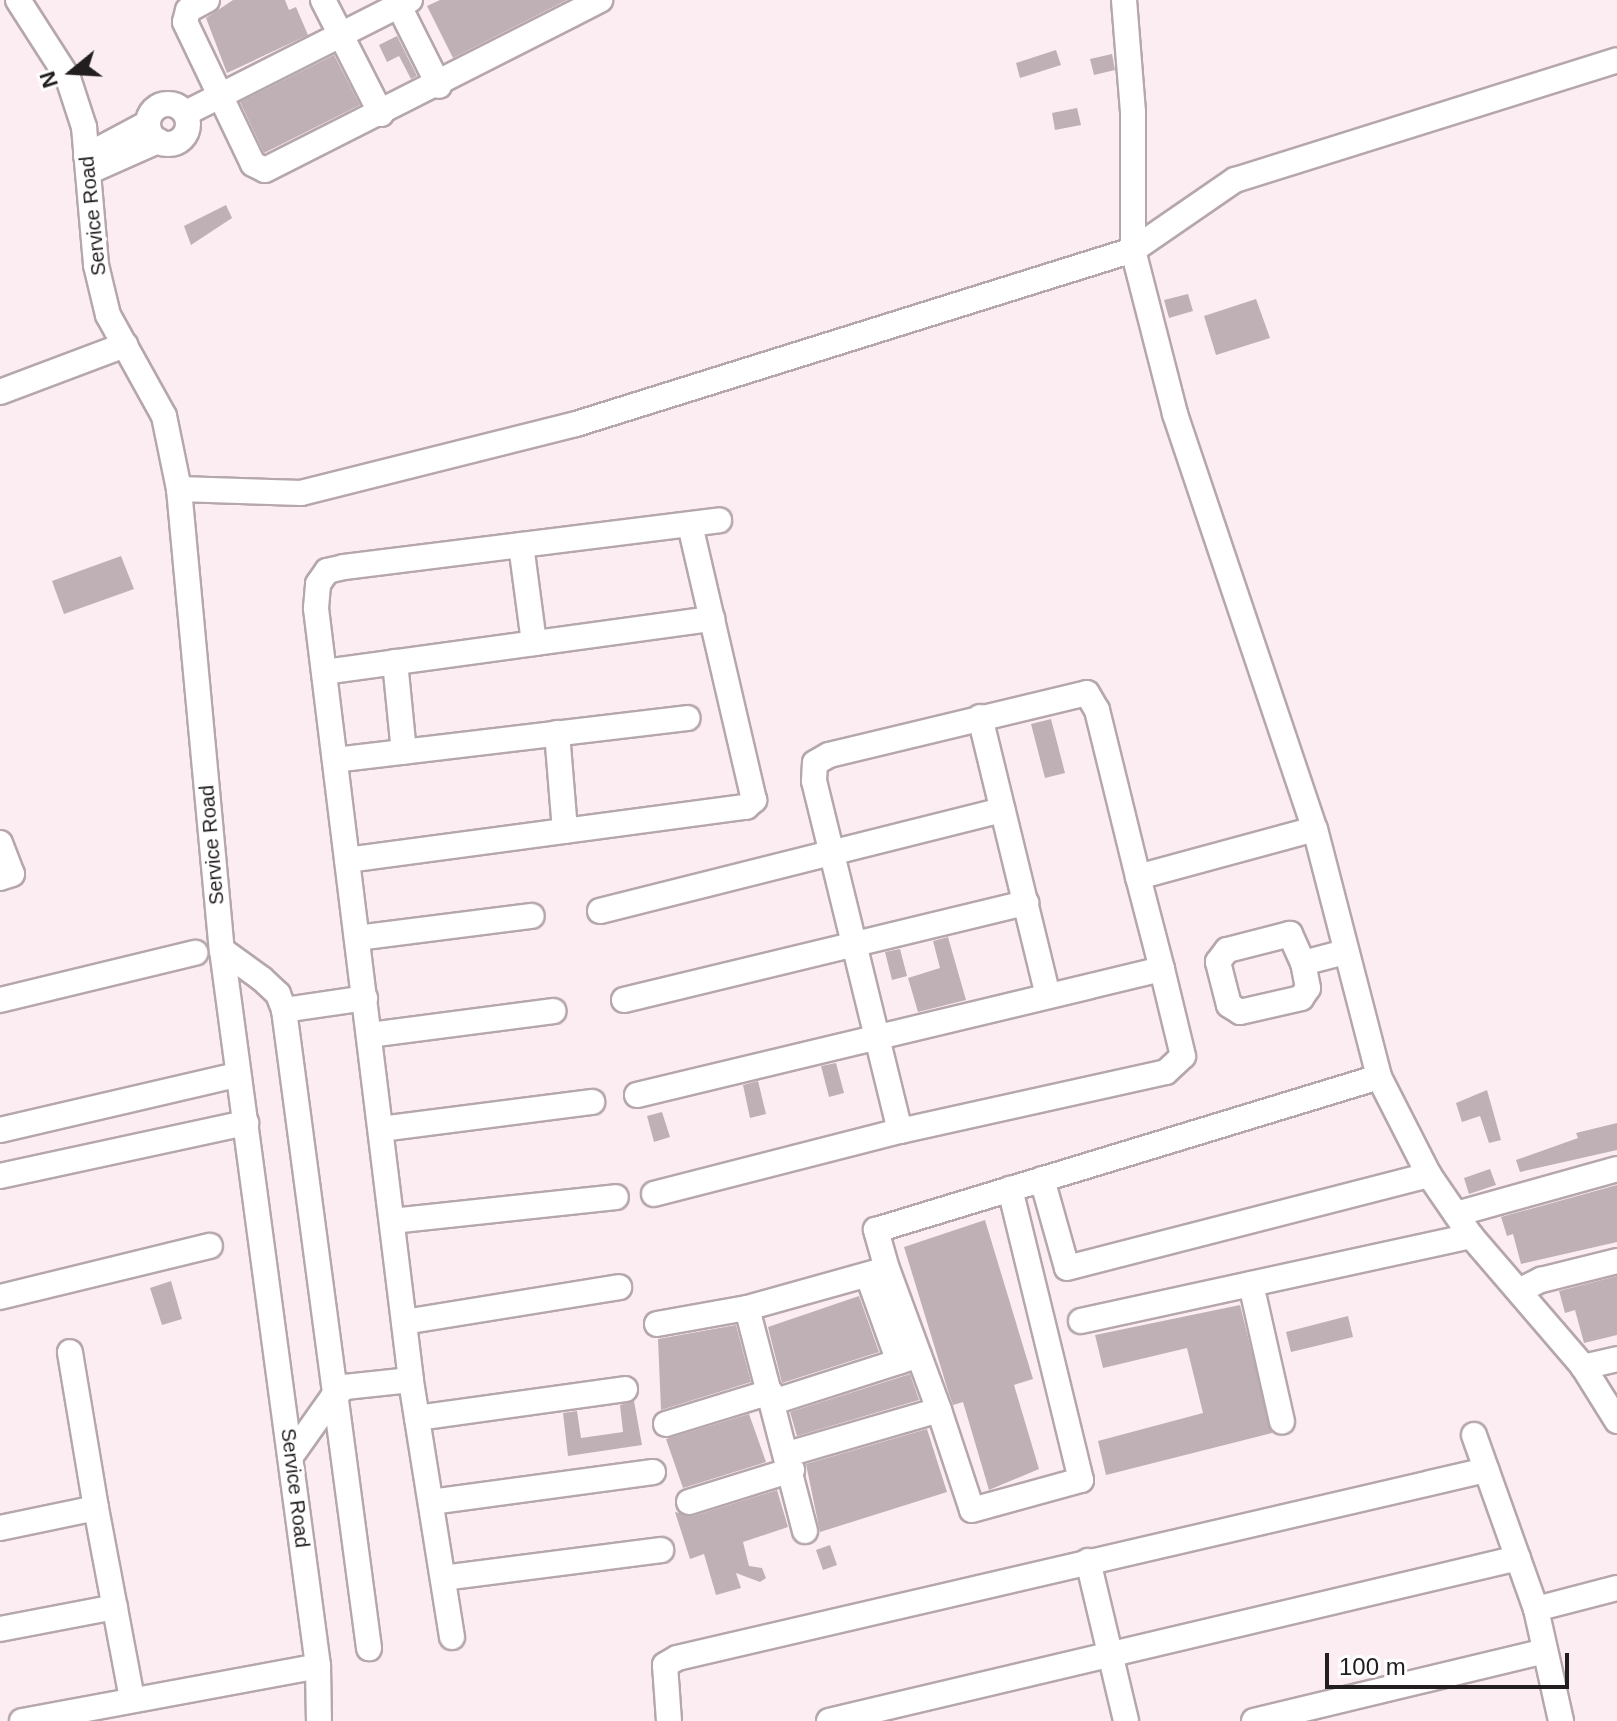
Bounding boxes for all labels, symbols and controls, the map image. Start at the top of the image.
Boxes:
north arrow [32,32,112,112]
text: N [34,68,63,91]
street label: Service Road [75,155,111,277]
street label: Service Road [195,784,229,906]
street label: Service Road [276,1427,314,1549]
scale bar [1329,1637,1573,1687]
text: 100 m [1339,1653,1406,1680]

